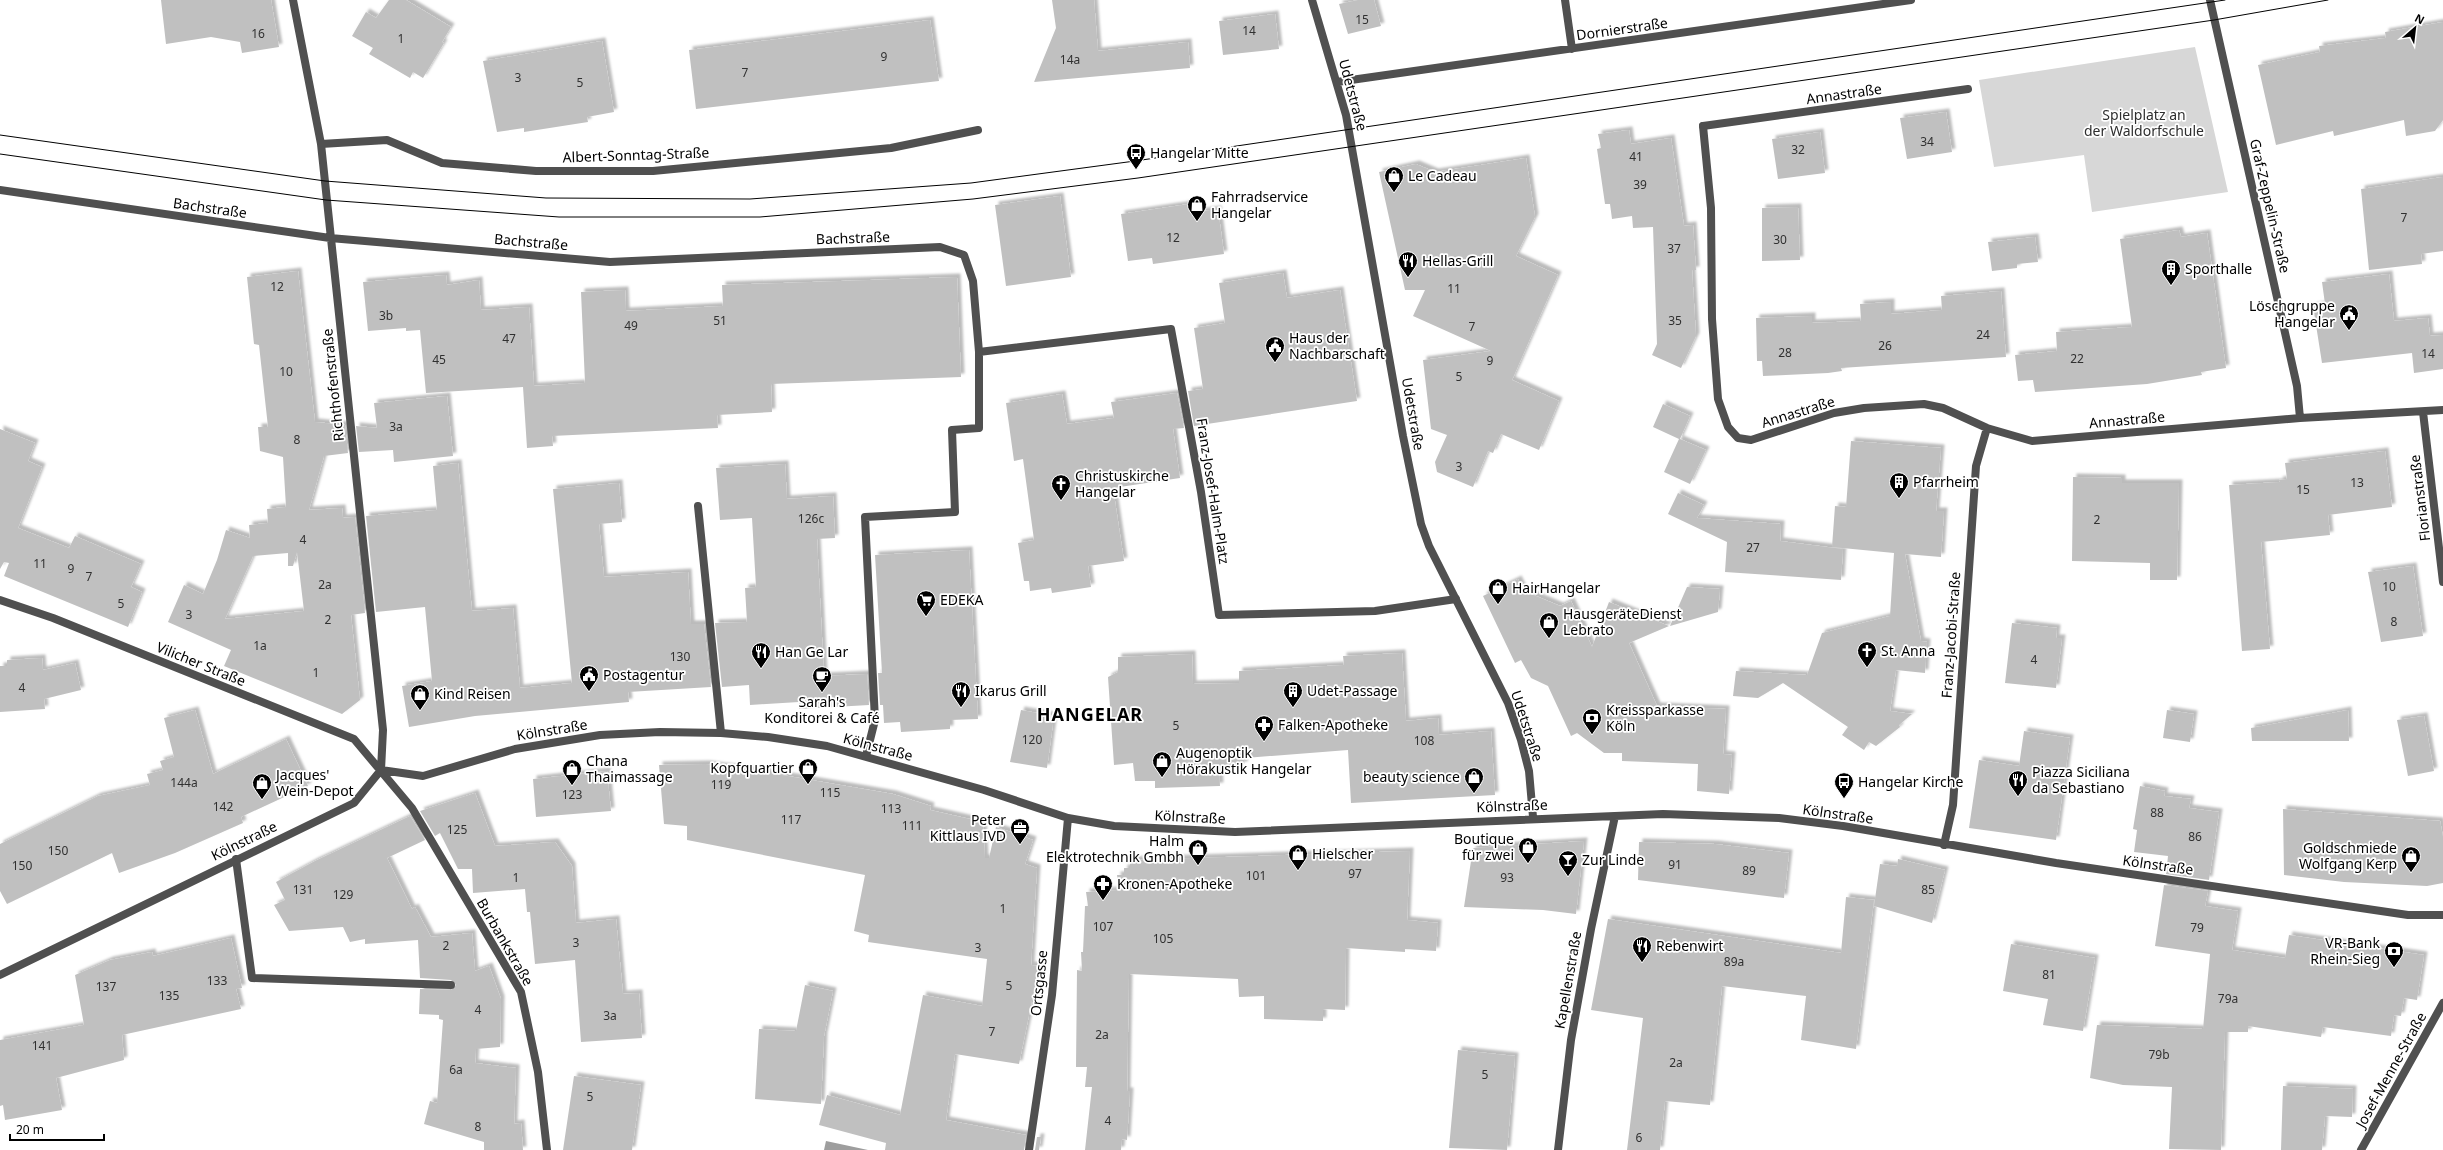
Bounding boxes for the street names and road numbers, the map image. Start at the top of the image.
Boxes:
street label: Dornierstraße [1575,13,1669,44]
street label: Udetstraße [1335,57,1372,133]
street label: Annastraße [1805,79,1883,108]
street label: Graf-Zeppelin-Straße [2246,137,2295,275]
street label: Albert-Sonntag-Straße [562,142,710,167]
street label: Bachstraße [172,193,248,222]
street label: Bachstraße [816,227,890,248]
street label: Bachstraße [493,229,569,254]
street label: Richthofenstraße [317,328,348,442]
street label: Udetstraße [1398,376,1429,452]
street label: Annastraße [1759,391,1837,432]
street label: Annastraße [2088,407,2166,432]
street label: Franz-Josef-Halm-Platz [1193,417,1234,566]
street label: Florianstraße [2405,454,2434,542]
street label: Franz-Jacobi-Straße [1937,571,1964,699]
street label: Vilicher Straße [154,637,249,690]
street label: Udetstraße [1507,688,1548,764]
street label: Kölnstraße [515,715,589,744]
street label: Kölnstraße [841,728,915,765]
street label: Kölnstraße [1476,795,1548,816]
street label: Kölnstraße [1801,799,1875,828]
street label: Kölnstraße [1154,805,1226,828]
street label: Kölnstraße [208,816,280,865]
street label: Kölnstraße [2121,850,2195,879]
street label: Burbankstraße [473,895,538,989]
street label: Kapellenstraße [1550,930,1585,1030]
street label: Ortsgasse [1026,949,1051,1017]
street label: Josef-Menne-Straße [2350,1009,2430,1133]

